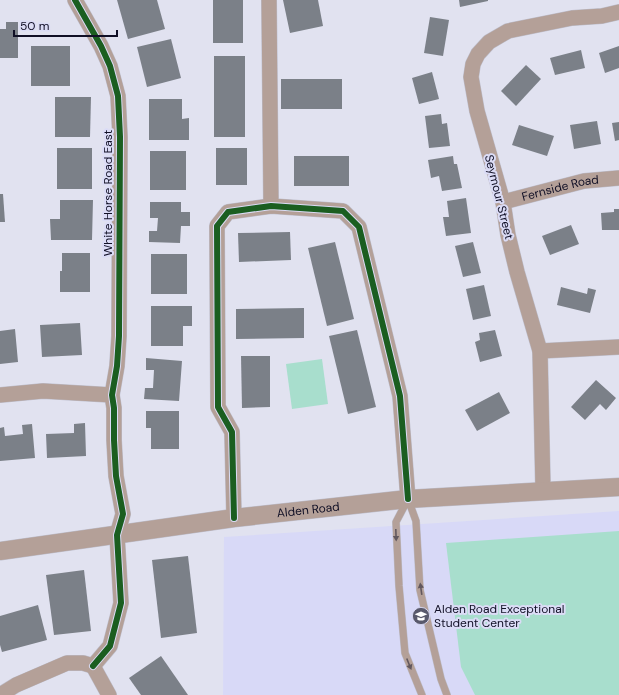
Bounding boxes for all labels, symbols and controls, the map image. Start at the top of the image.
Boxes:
scale bar [14,12,117,38]
text: 50 m [20,18,49,34]
street label: White Horse Road East [100,129,116,256]
street label: Seymour Street [481,153,517,241]
street label: Fernside Road [520,172,599,205]
street label: Alden Road [276,499,340,521]
one-way arrow [393,529,400,541]
one-way arrow [418,583,424,596]
place label: Alden Road Exceptional Student Center [434,601,564,631]
school or university icon: Alden Road Exceptional Student Center [411,606,431,626]
one-way arrow [407,658,413,670]

